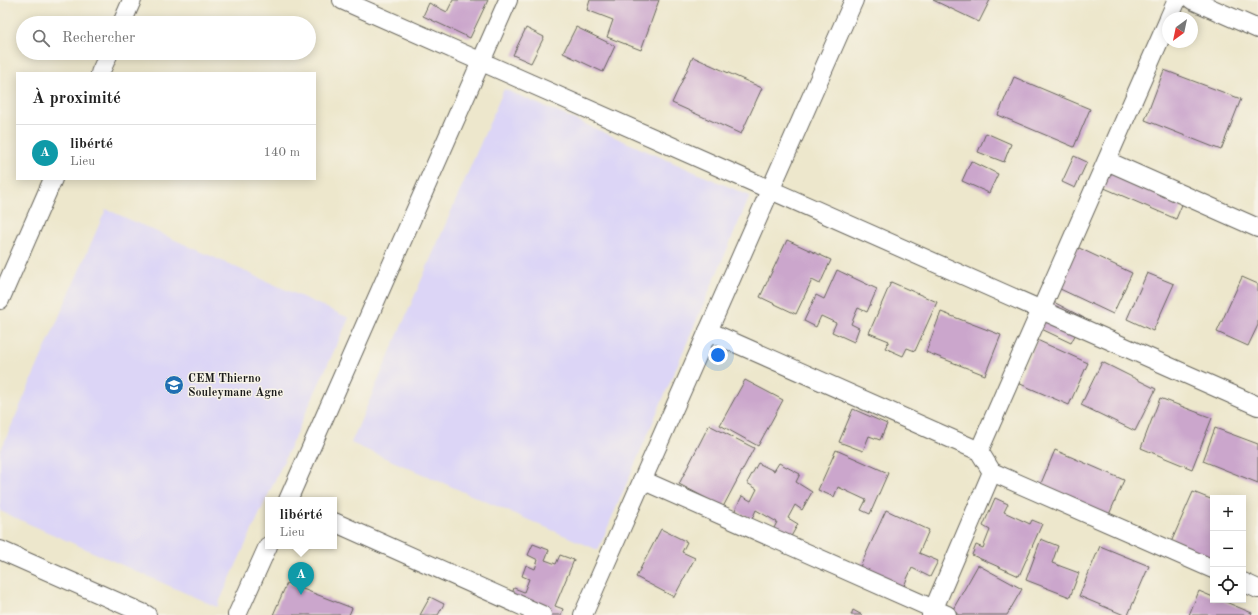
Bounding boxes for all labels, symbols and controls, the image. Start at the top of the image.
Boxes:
north arrow [1162,12,1198,48]
search box [16,16,316,60]
icon: search [30,27,52,49]
text: Rechercher [62,31,135,46]
text: À proximité [32,90,121,107]
text: libérté [70,137,113,152]
text: A [40,146,50,159]
text: 140 m [263,146,300,159]
text: Lieu [70,155,95,168]
your location [708,345,728,365]
place label: CEM Thierno Souleymane Agne [188,373,283,399]
school or university icon: CEM Thierno Souleymane Agne [163,374,185,396]
map controls [1210,495,1246,603]
button: + [1210,495,1246,531]
popup [265,497,337,549]
text: libérté [279,508,323,523]
text: Lieu [279,526,305,539]
button: − [1210,531,1246,567]
pin: A [288,562,314,595]
button: locate [1210,567,1246,603]

